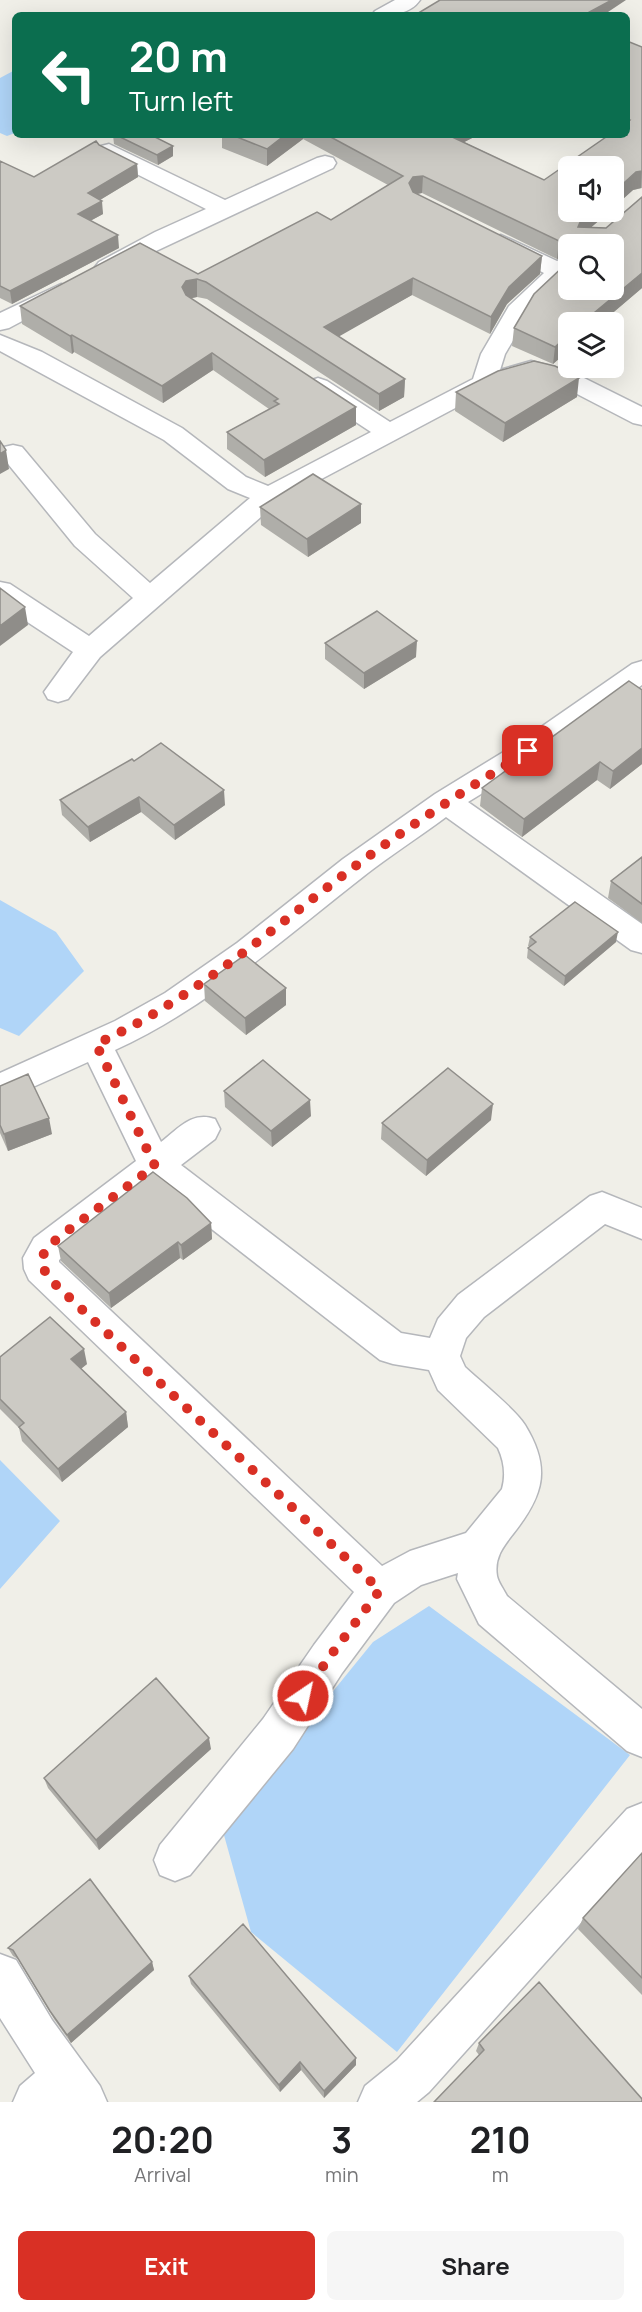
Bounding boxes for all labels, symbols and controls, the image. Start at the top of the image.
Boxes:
text: 20 m [129,27,228,85]
icon: left [30,36,108,114]
text: Turn left [129,82,233,119]
map controls [558,156,624,378]
button: sound [558,156,624,222]
button: search [558,234,624,300]
button: layers [558,312,624,378]
pin [502,725,553,776]
icon: arrive [511,734,544,767]
position arrow [271,1664,335,1728]
text: 20:20 [111,2115,214,2164]
text: 3 [331,2115,352,2164]
text: 210 [470,2115,531,2164]
text: Arrival [134,2161,191,2188]
text: min [325,2161,359,2188]
text: m [492,2161,509,2188]
button: Exit [18,2231,315,2300]
button: Share [327,2231,624,2300]

